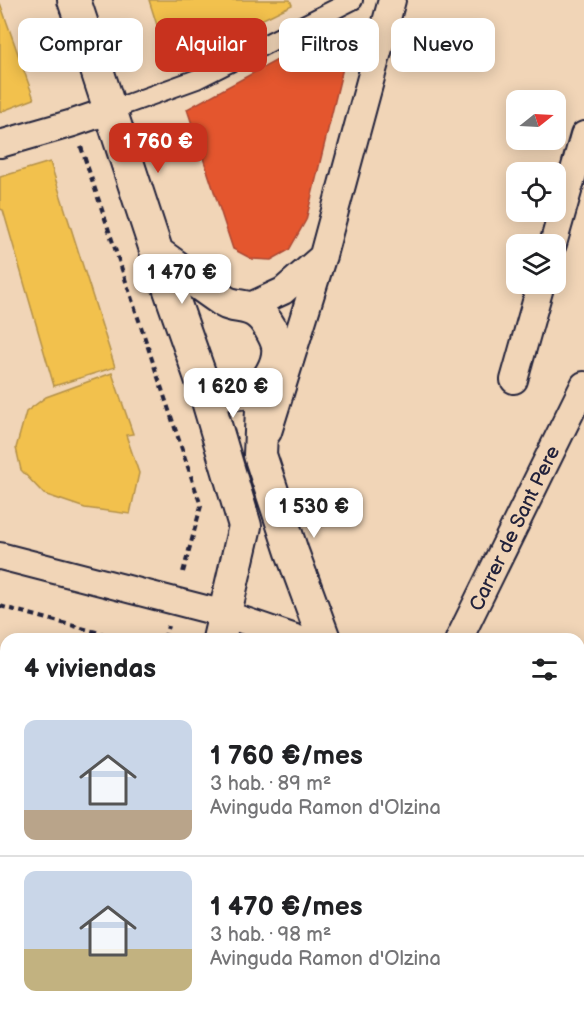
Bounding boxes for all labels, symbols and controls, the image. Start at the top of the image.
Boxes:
chip: Comprar [18,18,143,72]
chip: Alquilar [155,18,267,72]
chip: Filtros [279,18,379,72]
chip: Nuevo [391,18,495,72]
north arrow [506,90,566,150]
map controls [506,90,566,294]
pin: 1 760 € [103,123,213,174]
text: 1 760 € [123,130,193,154]
button: locate [506,162,566,222]
button: layers [506,234,566,294]
pin: 1 470 € [127,254,237,305]
text: 1 470 € [147,261,217,285]
pin: 1 620 € [178,368,288,419]
text: 1 620 € [198,375,268,399]
street label: Carrer de Sant Pere [464,442,565,615]
pin: 1 530 € [259,488,369,539]
text: 1 530 € [279,495,349,519]
icon: filters [528,653,561,686]
text: 4 viviendas [24,654,156,685]
text: 1 760 €/mes [210,741,363,772]
icon: home [72,744,144,816]
text: 3 hab. · 89 m² [210,772,331,796]
text: Avinguda Ramon d'Olzina [210,796,441,820]
text: 1 470 €/mes [210,892,363,923]
icon: home [72,895,144,967]
text: 3 hab. · 98 m² [210,923,331,947]
text: Avinguda Ramon d'Olzina [210,947,441,971]

